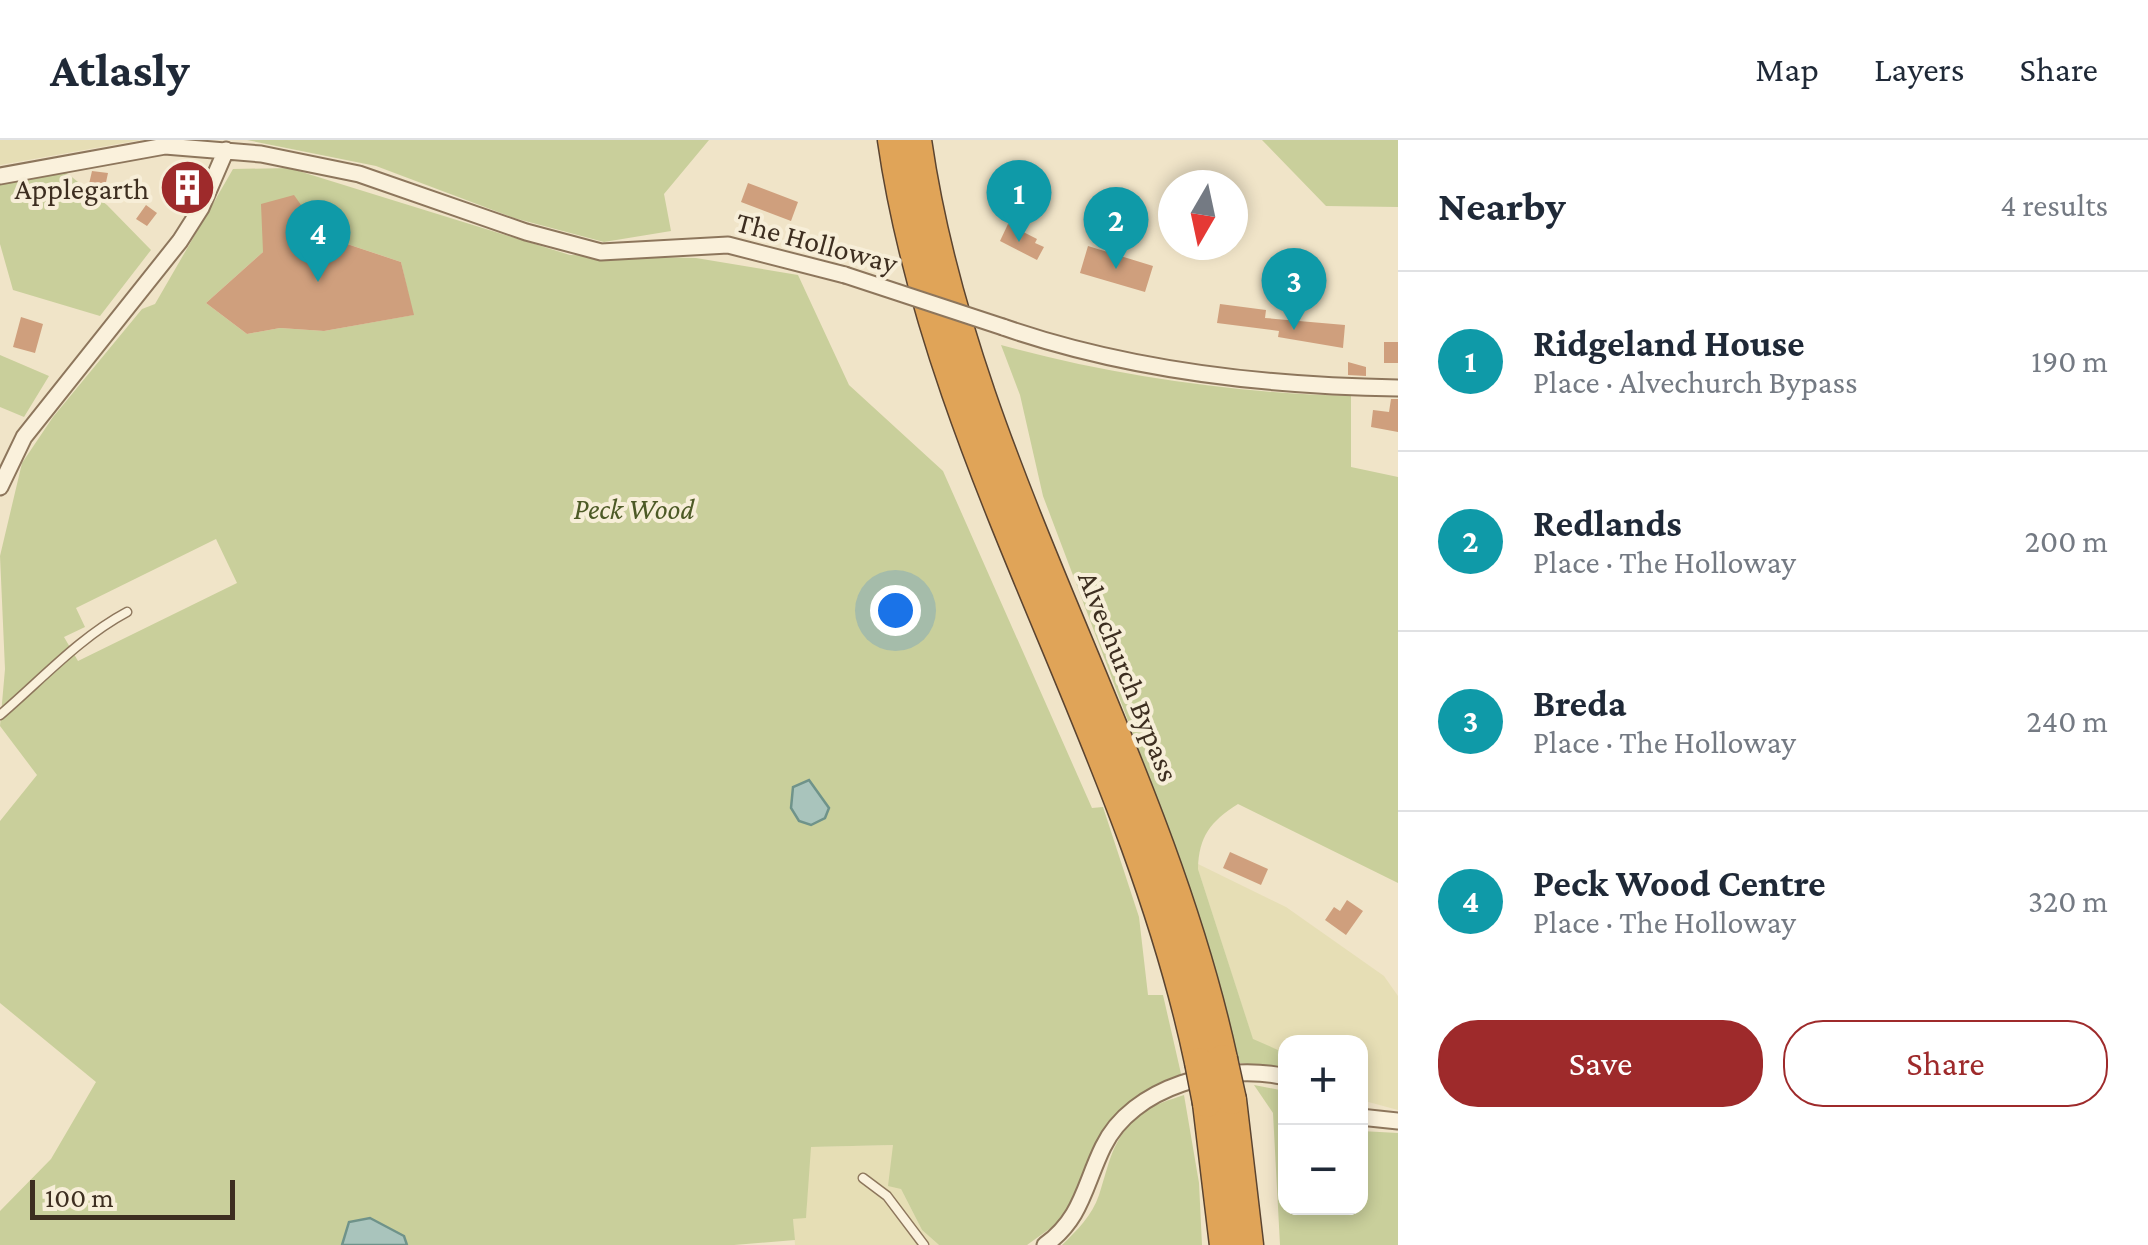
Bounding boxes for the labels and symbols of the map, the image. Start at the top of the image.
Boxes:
building icon: Applegarth [158,158,218,218]
pin: 1 [986,159,1052,242]
north arrow [1158,170,1248,260]
place label: Applegarth [14,172,149,206]
pin: 2 [1084,186,1148,269]
pin: 4 [286,199,350,282]
street label: The Holloway [732,205,902,280]
pin: 3 [1262,248,1326,330]
park label: Peck Wood [574,492,695,525]
street label: Alvechurch Bypass [1071,566,1186,786]
your location [870,585,921,636]
scale bar [30,1175,235,1220]

